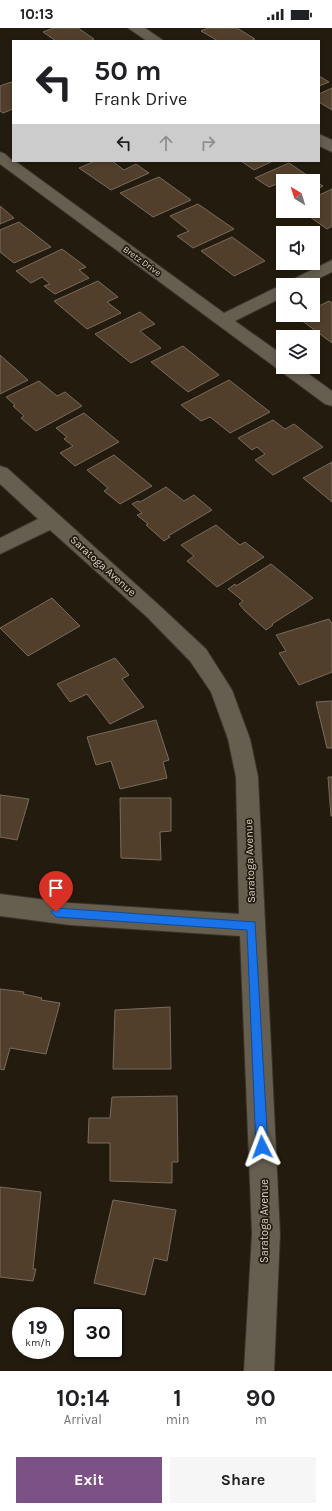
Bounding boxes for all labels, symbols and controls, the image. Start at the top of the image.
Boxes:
text: 10:13 [20,5,54,23]
text: 50 m [94,54,162,87]
icon: left [28,56,80,108]
text: Frank Drive [94,88,187,110]
icon: left [113,132,135,154]
icon: ahead [155,132,177,154]
icon: right [197,132,219,154]
north arrow [276,174,320,218]
map controls [276,174,320,374]
button: sound [276,226,320,270]
street label: Bretz Drive [121,244,163,278]
button: search [276,278,320,322]
button: layers [276,330,320,374]
street label: Saratoga Avenue [67,533,139,599]
street label: Saratoga Avenue [242,818,258,903]
pin [39,871,73,912]
icon: arrive [45,877,67,899]
position arrow [241,1126,283,1168]
street label: Saratoga Avenue [258,1179,271,1263]
speed limit sign: 30 [72,1307,124,1359]
text: 19 [28,1316,48,1339]
text: km/h [25,1337,51,1349]
text: 10:14 [56,1384,109,1412]
text: 1 [173,1384,182,1412]
text: 90 [246,1384,276,1412]
text: Arrival [64,1412,102,1427]
text: min [166,1412,190,1427]
text: m [255,1412,267,1427]
button: Exit [16,1457,162,1503]
button: Share [170,1457,316,1503]

